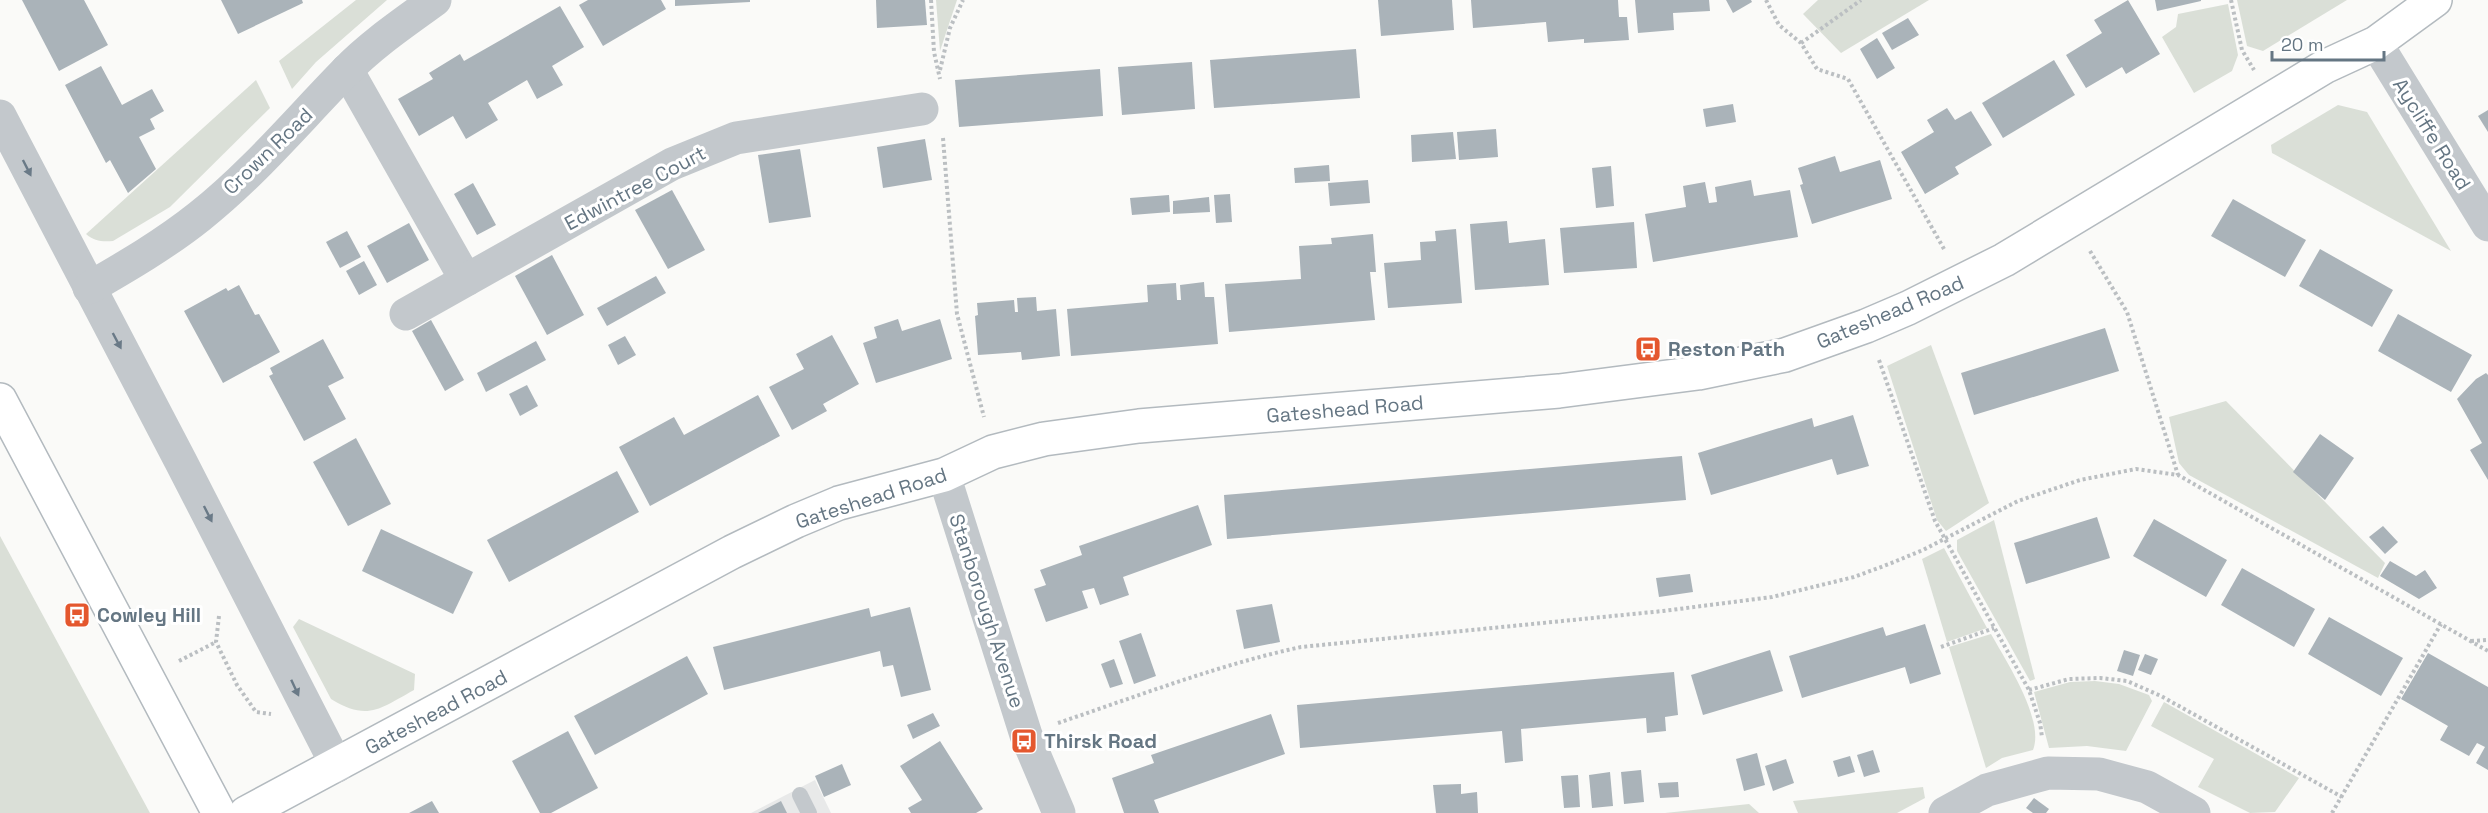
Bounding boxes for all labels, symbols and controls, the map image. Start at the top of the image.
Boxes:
scale bar [2272,24,2384,62]
text: 20 m [2281,33,2324,56]
street label: Aycliffe Road [2387,73,2477,195]
street label: Crown Road [218,102,318,200]
street label: Edwintree Court [560,140,710,236]
one-way arrow [22,160,32,177]
street label: Gateshead Road [1812,269,1968,355]
one-way arrow [112,333,122,350]
bus stop icon: Reston Path [1633,334,1663,364]
place label: Reston Path [1668,336,1785,362]
street label: Gateshead Road [1265,389,1425,429]
street label: Gateshead Road [792,461,950,535]
one-way arrow [203,505,213,522]
street label: Stanborough Avenue [943,511,1031,711]
bus stop icon: Cowley Hill [62,600,92,630]
place label: Cowley Hill [97,602,201,628]
street label: Gateshead Road [360,663,512,761]
one-way arrow [291,679,300,696]
bus stop icon: Thirsk Road [1009,726,1039,756]
place label: Thirsk Road [1044,728,1157,754]

